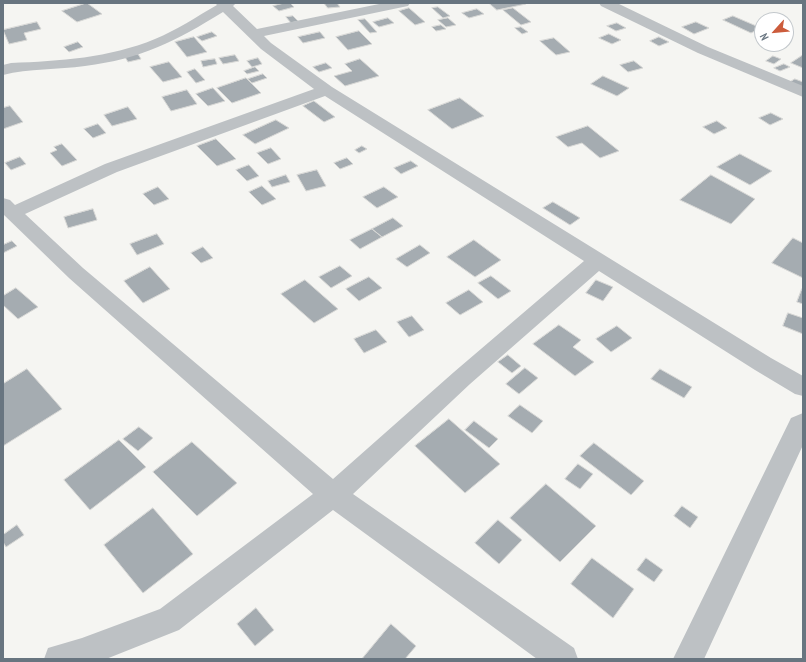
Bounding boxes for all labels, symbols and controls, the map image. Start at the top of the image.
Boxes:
north arrow [754,12,794,52]
text: N [757,31,772,43]

